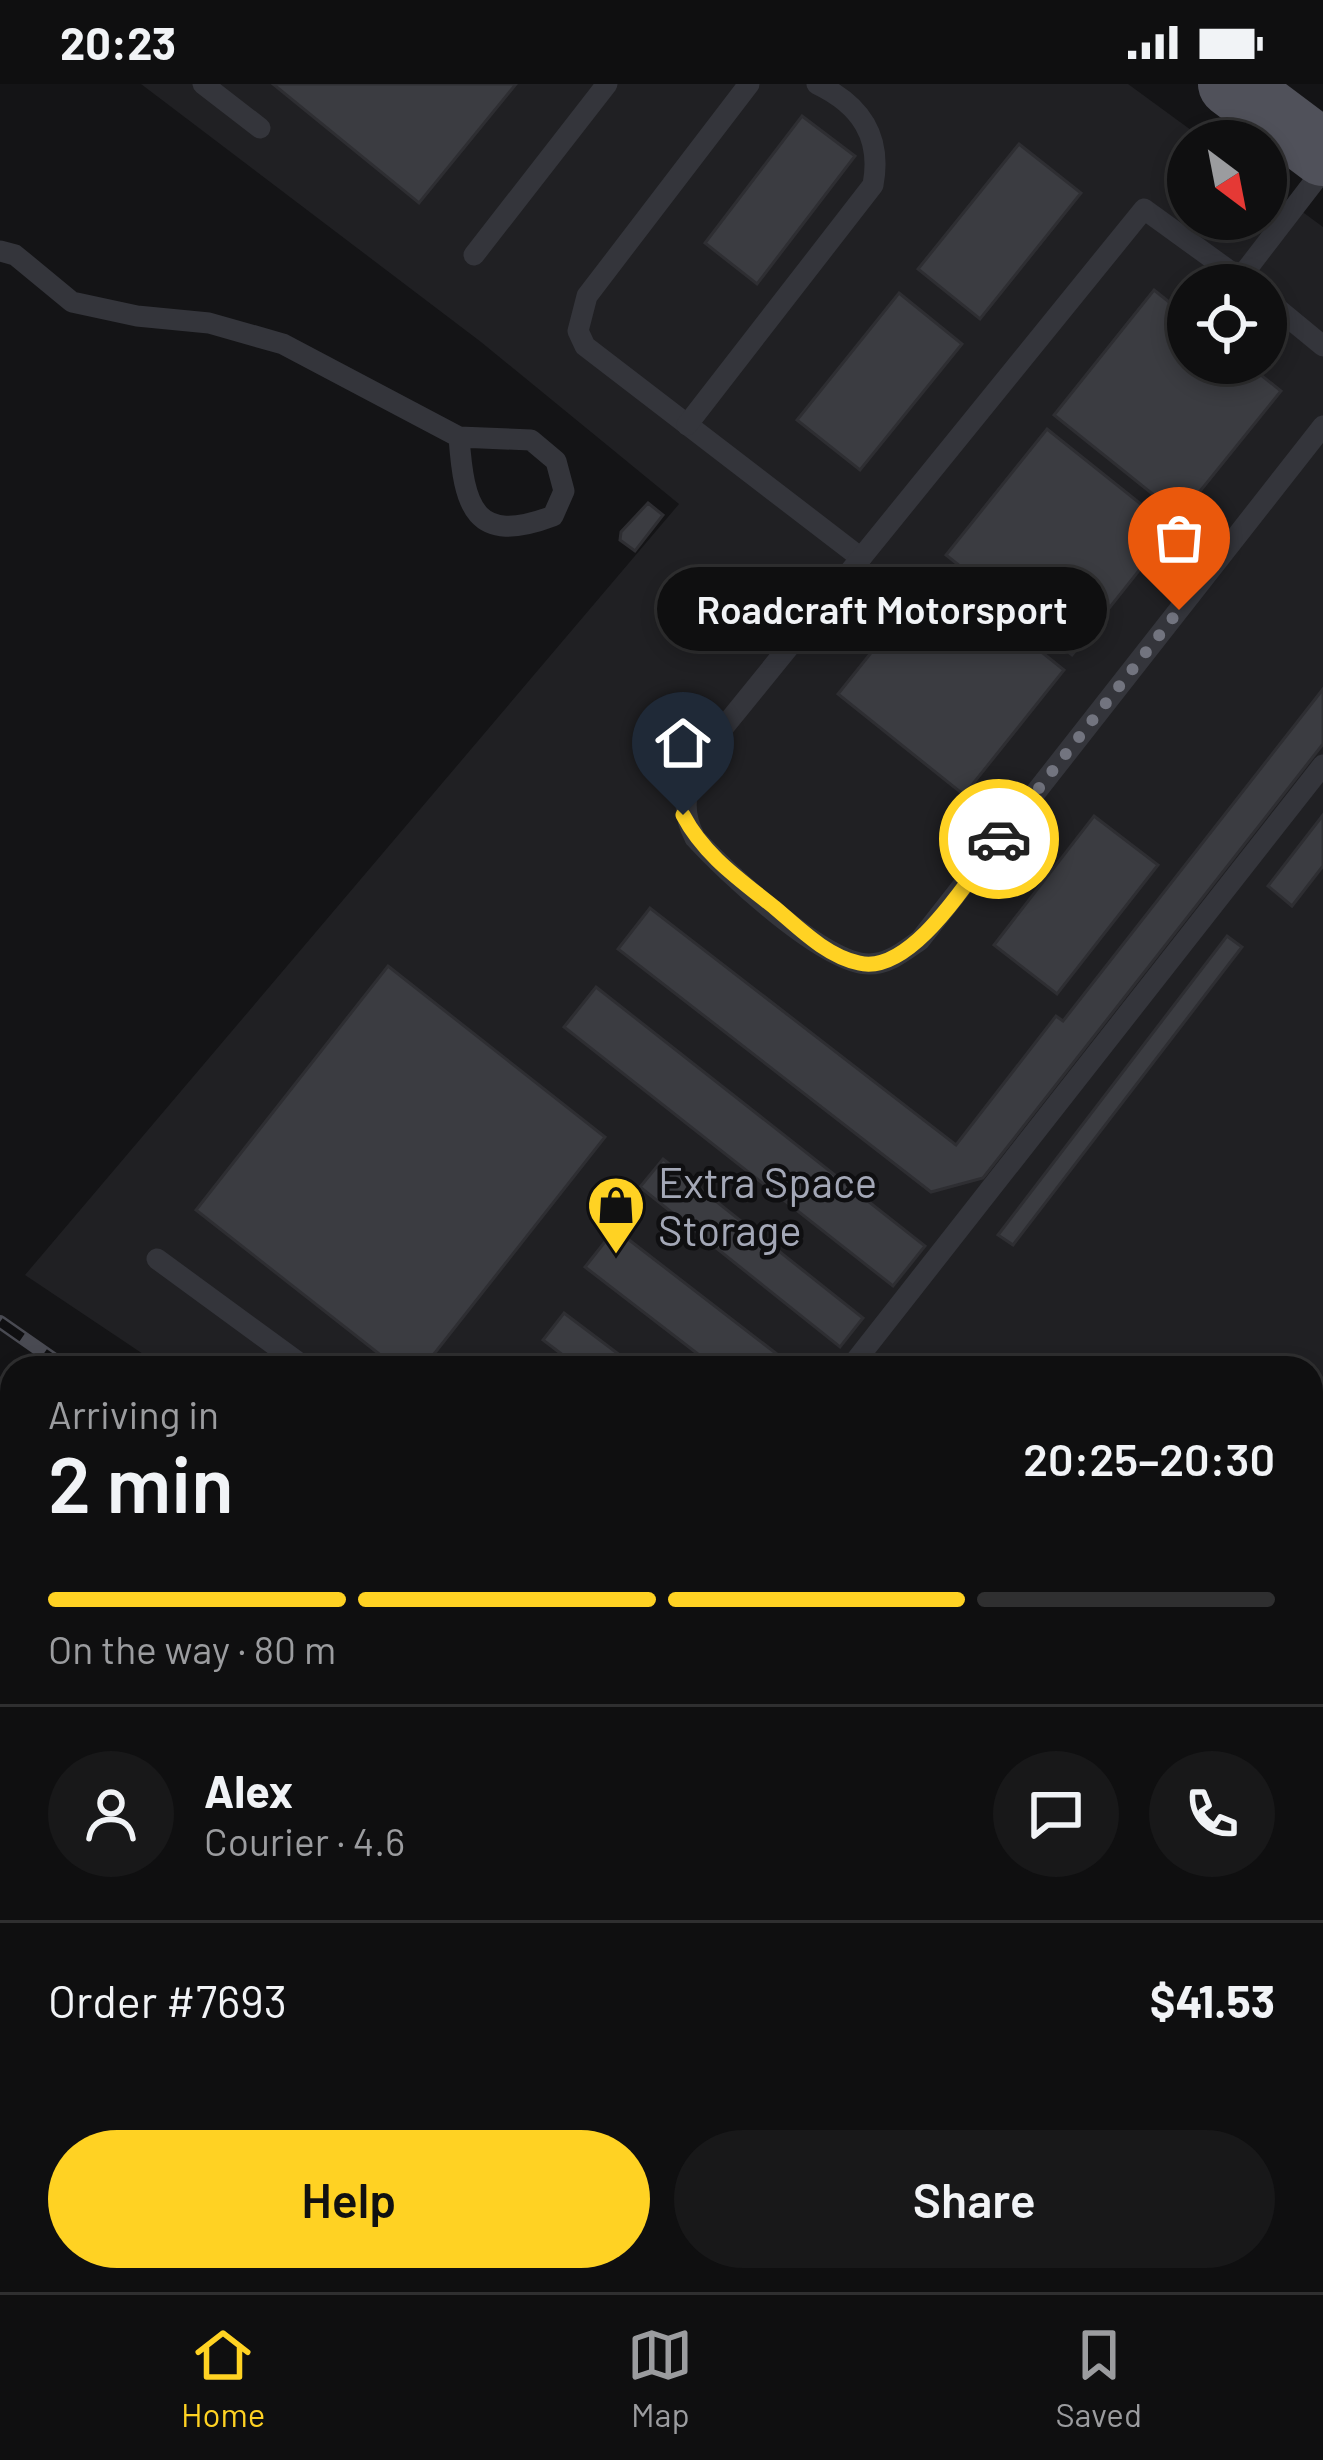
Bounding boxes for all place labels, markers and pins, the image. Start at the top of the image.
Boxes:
pin [1128,487,1230,610]
callout: Roadcraft Motorsport [657,568,1107,652]
pin [632,692,734,815]
place label: Extra Space Storage [658,1156,877,1255]
shop icon: Extra Space Storage [585,1174,647,1256]

